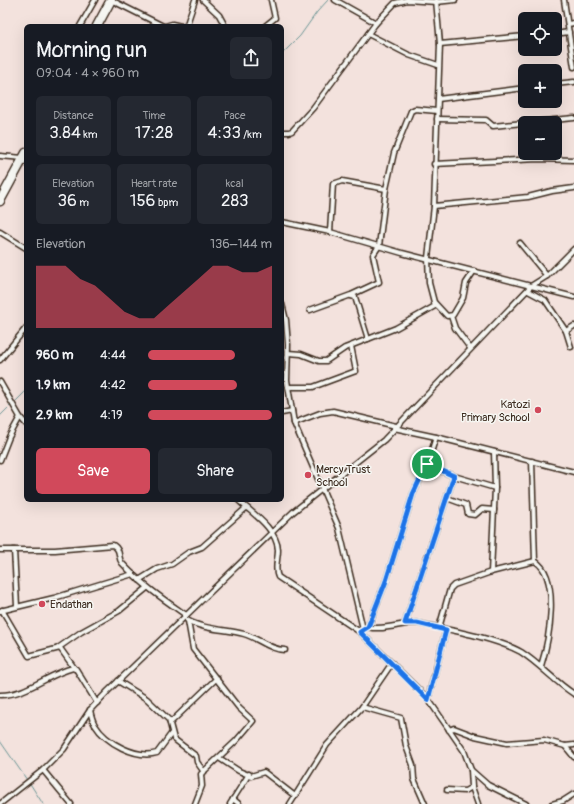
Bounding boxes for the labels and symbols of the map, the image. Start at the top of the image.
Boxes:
place label: Katozi Primary School [461,398,530,424]
marker: Katozi Primary School [533,405,543,415]
pin [410,447,444,481]
place label: Mercy Trust School [316,463,371,489]
marker: Mercy Trust School [303,470,313,480]
place label: Endathan [50,598,93,611]
marker: Endathan [37,599,47,609]

